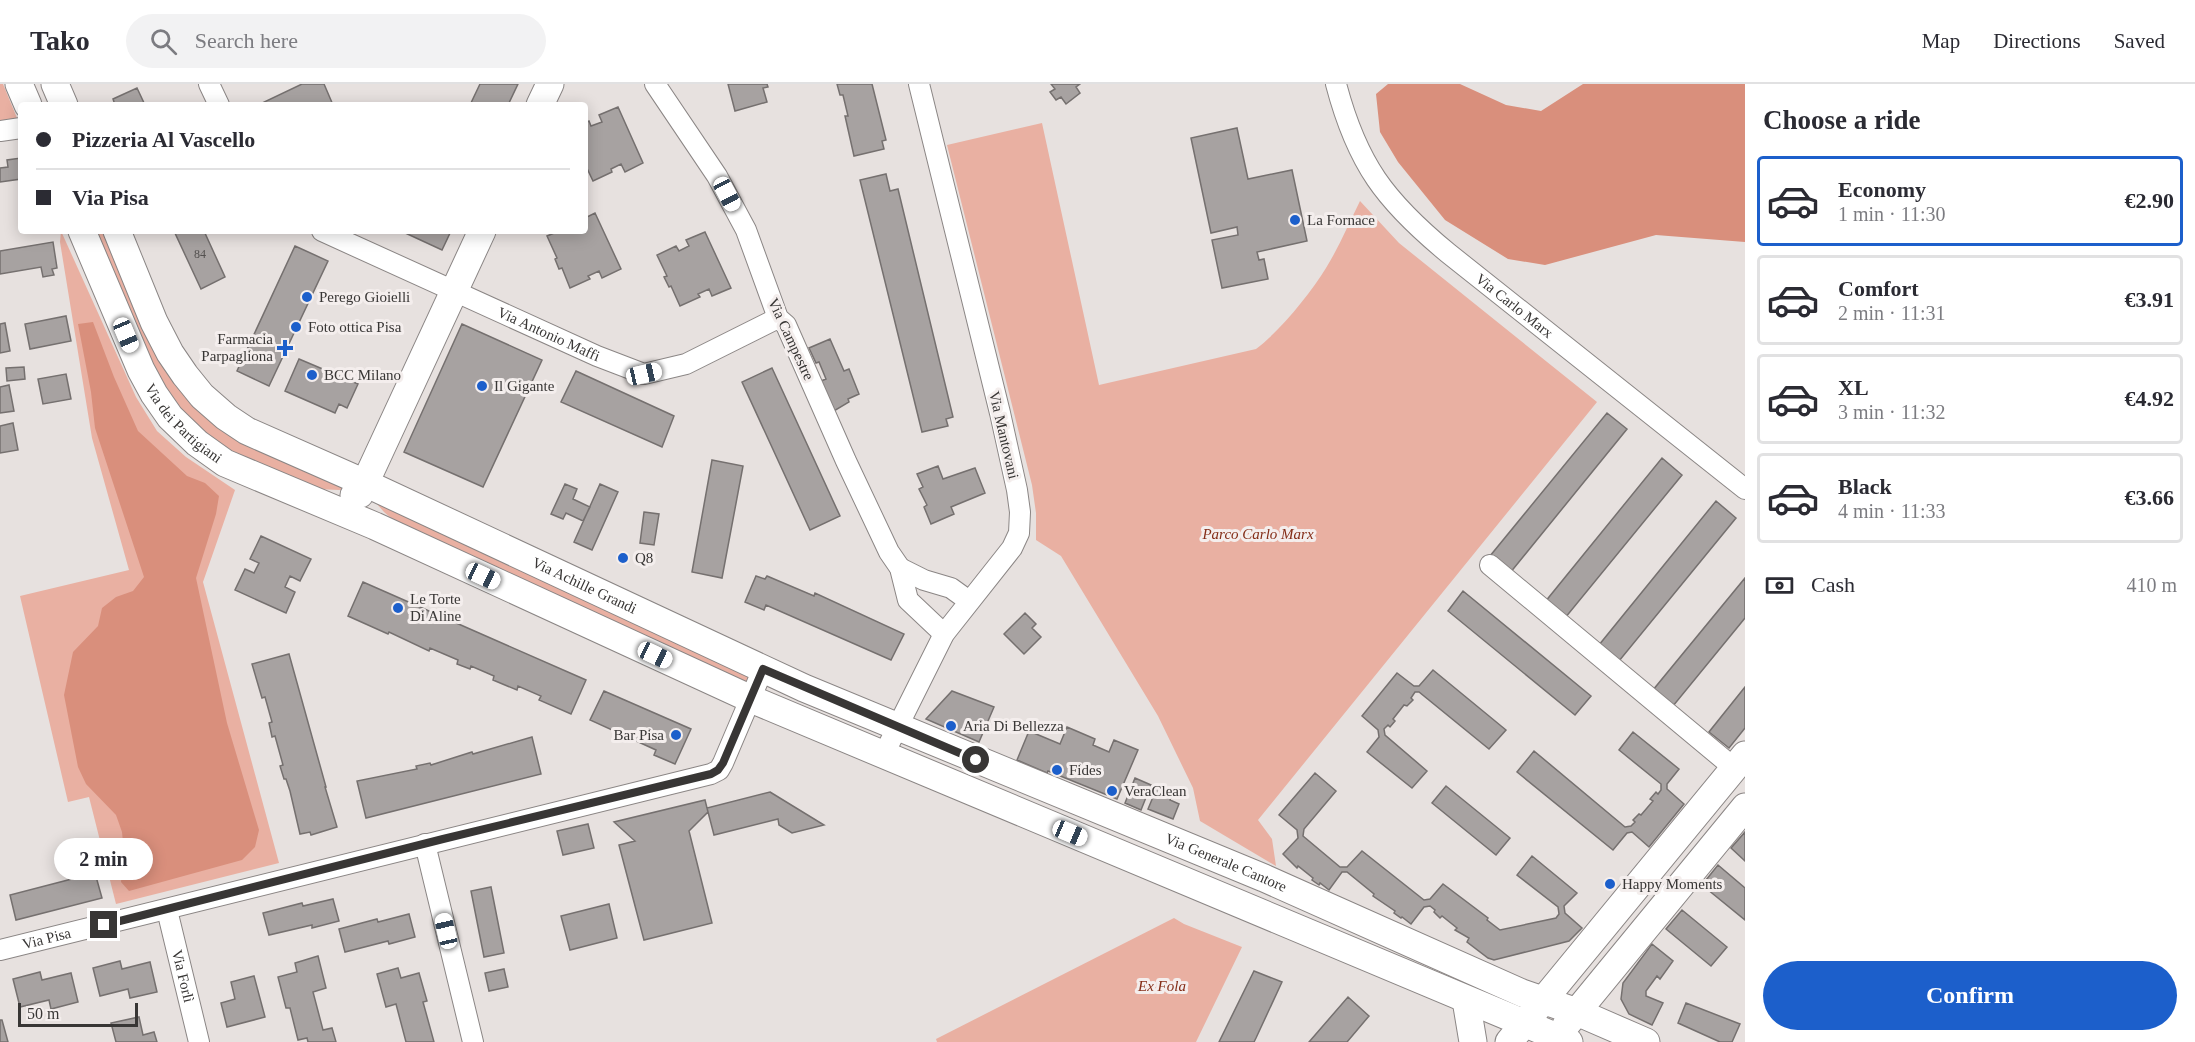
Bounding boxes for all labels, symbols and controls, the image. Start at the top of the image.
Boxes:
search box [126,14,546,68]
text: Tako [30,25,90,56]
icon: search [147,25,180,58]
text: Search here [195,28,298,53]
text: Map [1922,29,1960,53]
text: Directions [1993,29,2081,53]
text: Saved [2114,29,2165,53]
text: Choose a ride [1763,105,1921,135]
text: Pizzeria Al Vascello [72,127,255,152]
car [711,174,743,214]
icon: car [1766,174,1820,228]
text: Economy [1838,177,1926,202]
text: Via Pisa [72,185,149,210]
text: €2.90 [2125,188,2174,213]
text: 1 min · 11:30 [1838,203,1946,225]
place label: La Fornace [1307,212,1375,228]
marker: La Fornace [1288,213,1302,227]
house number: 84 [194,247,206,261]
street label: Via Carlo Marx [1473,270,1557,342]
icon: car [1766,273,1820,327]
text: Comfort [1838,276,1919,301]
text: €3.91 [2125,287,2174,312]
place label: Perego Gioielli [319,289,410,305]
marker: Perego Gioielli [300,290,314,304]
street label: Via Campestre [765,295,817,383]
text: 2 min · 11:31 [1838,302,1946,324]
street label: Via Antonio Maffi [495,304,602,364]
car [111,315,141,355]
place label: Foto ottica Pisa [308,319,402,335]
marker: Foto ottica Pisa [289,320,303,334]
place label: Farmacia Parpagliona [201,331,273,364]
marker: Farmacia Parpagliona [278,341,292,355]
car [624,361,664,387]
place label: BCC Milano [324,367,401,383]
marker: BCC Milano [305,368,319,382]
icon: car [1766,372,1820,426]
text: XL [1838,375,1869,400]
place label: Il Gigante [494,378,555,394]
marker: Il Gigante [475,379,489,393]
street label: Via dei Partigiani [142,381,225,466]
text: €4.92 [2125,386,2174,411]
street label: Via Mantovani [986,390,1022,480]
text: 3 min · 11:32 [1838,401,1946,423]
icon: car [1766,471,1820,525]
text: Black [1838,474,1892,499]
text: €3.66 [2125,485,2174,510]
text: 4 min · 11:33 [1838,500,1946,522]
park label: Parco Carlo Marx [1201,526,1314,542]
place label: Q8 [635,550,653,566]
marker: Q8 [616,551,630,565]
street label: Via Achille Grandi [530,554,639,617]
car [463,560,503,592]
icon: cash [1763,569,1796,602]
text: Cash [1811,572,1855,597]
text: 410 m [2126,574,2177,596]
place label: Le Torte Di Aline [410,591,462,624]
marker: Le Torte Di Aline [391,601,405,615]
car [635,639,675,671]
place label: Aria Di Bellezza [963,718,1064,734]
marker: Aria Di Bellezza [944,719,958,733]
place label: Bar Pisa [614,727,664,743]
marker: Bar Pisa [669,728,683,742]
route start [962,746,989,773]
place label: Fides [1069,762,1102,778]
marker: Fides [1050,763,1064,777]
place label: VeraClean [1124,783,1187,799]
marker: VeraClean [1105,784,1119,798]
car [1050,818,1090,848]
street label: Via Generale Cantore [1163,830,1289,895]
callout: 2 min [54,838,154,880]
text: 2 min [79,848,128,870]
place label: Happy Moments [1622,876,1723,892]
marker: Happy Moments [1603,877,1617,891]
route end [90,911,117,938]
car [433,911,459,951]
street label: Via Pisa [21,925,73,952]
street label: Via Forlì [169,948,197,1004]
button: Confirm [1763,961,2177,1030]
park label: Ex Fola [1137,978,1186,994]
scale bar [18,1000,138,1028]
text: 50 m [27,1005,59,1022]

